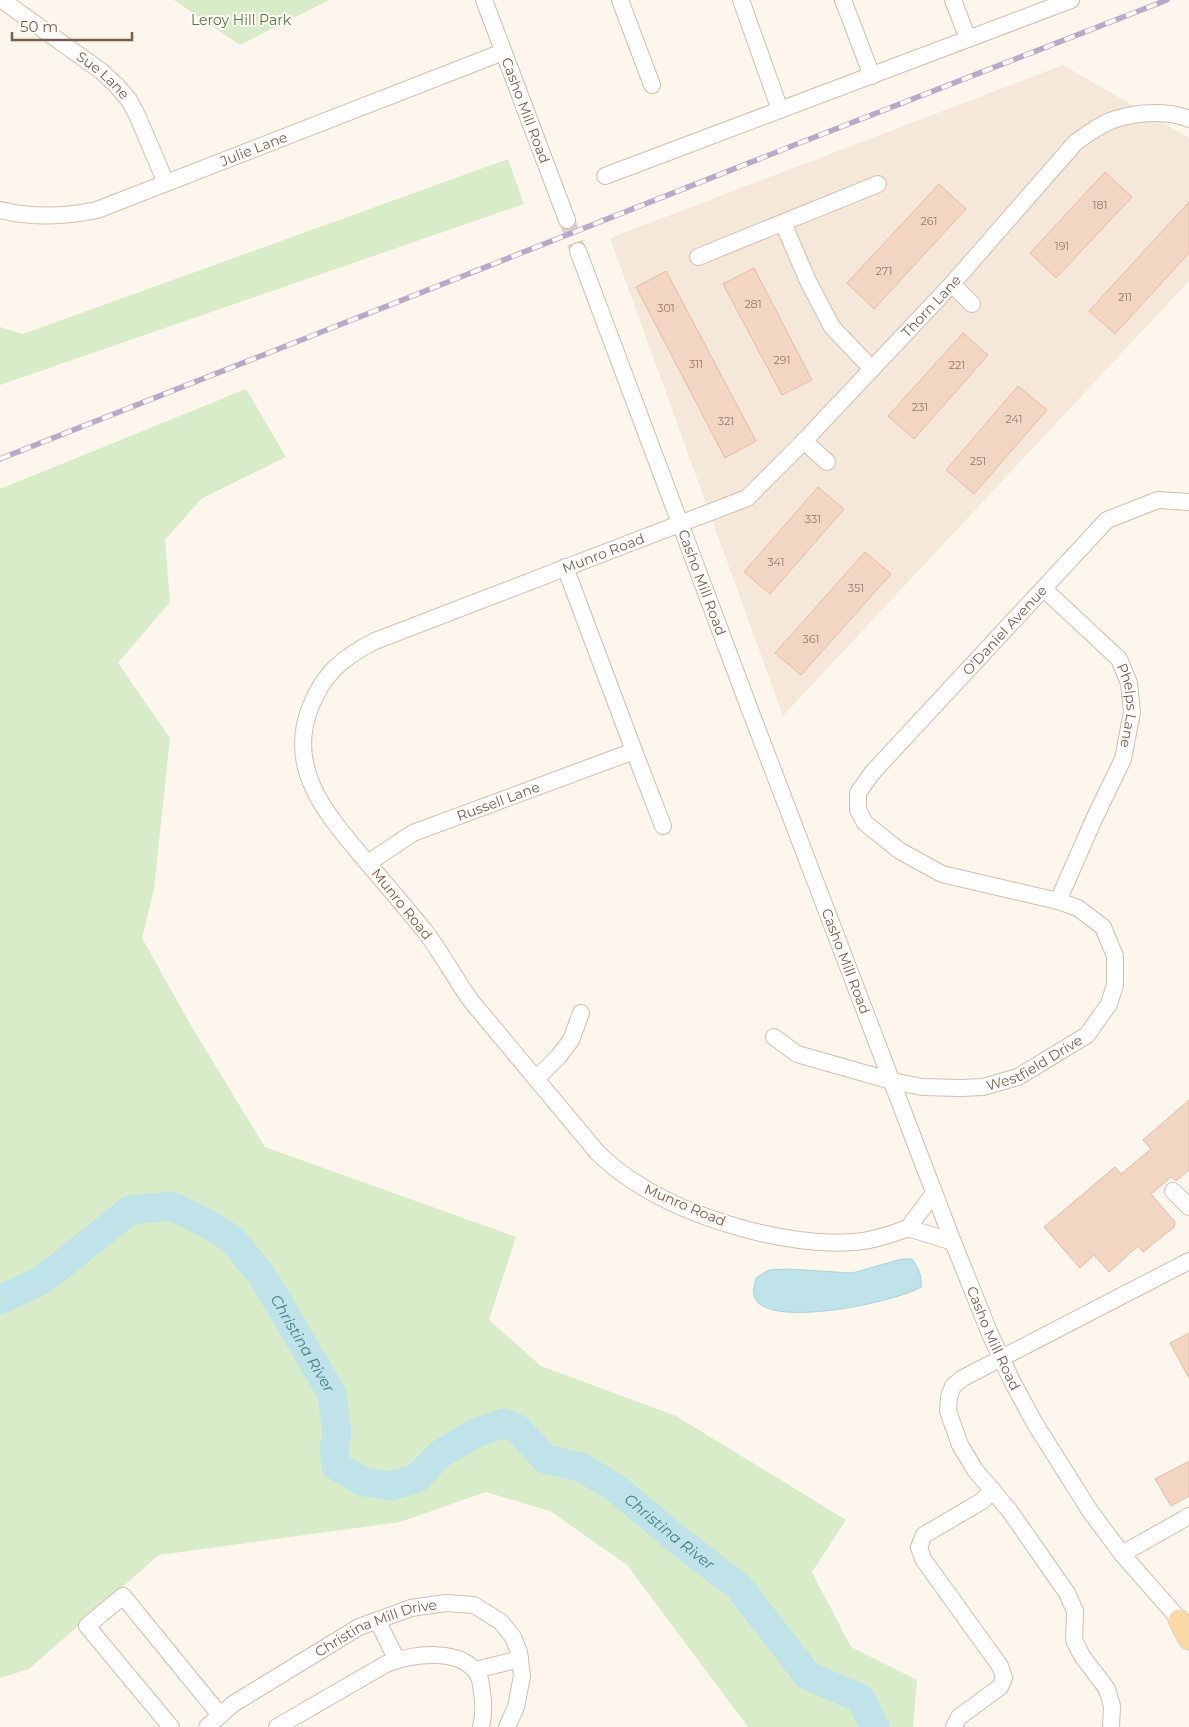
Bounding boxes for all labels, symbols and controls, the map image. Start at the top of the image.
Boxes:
scale bar [12,10,132,42]
park label: Leroy Hill Park [191,11,292,29]
text: 50 m [20,17,58,36]
street label: Sue Lane [73,47,133,103]
street label: Casho Mill Road [497,55,554,166]
street label: Julie Lane [217,128,290,171]
house number: 181 [1093,198,1107,212]
house number: 261 [921,214,937,228]
house number: 191 [1055,239,1069,253]
house number: 271 [876,264,892,278]
street label: Thorn Lane [897,271,965,341]
house number: 211 [1118,290,1132,304]
house number: 281 [744,297,762,311]
house number: 301 [657,301,675,315]
house number: 291 [774,353,790,367]
house number: 311 [689,357,703,371]
house number: 221 [949,358,965,372]
house number: 231 [912,400,928,414]
house number: 241 [1006,412,1022,426]
house number: 321 [718,414,734,428]
house number: 251 [970,454,986,468]
house number: 331 [805,512,821,526]
street label: Casho Mill Road [674,527,730,638]
street label: Munro Road [560,529,647,577]
house number: 341 [767,555,785,569]
house number: 351 [848,581,864,595]
street label: O'Daniel Avenue [959,581,1051,679]
house number: 361 [803,632,819,646]
street label: Phelps Lane [1113,660,1141,749]
street label: Russell Lane [454,778,542,825]
street label: Munro Road [368,865,436,943]
street label: Casho Mill Road [817,906,874,1017]
street label: Westfield Drive [984,1031,1086,1095]
street label: Munro Road [642,1180,728,1230]
street label: Casho Mill Road [963,1284,1024,1393]
water label: Christina River [266,1291,339,1397]
water label: Christina River [621,1489,719,1574]
street label: Christina Mill Drive [312,1595,438,1661]

